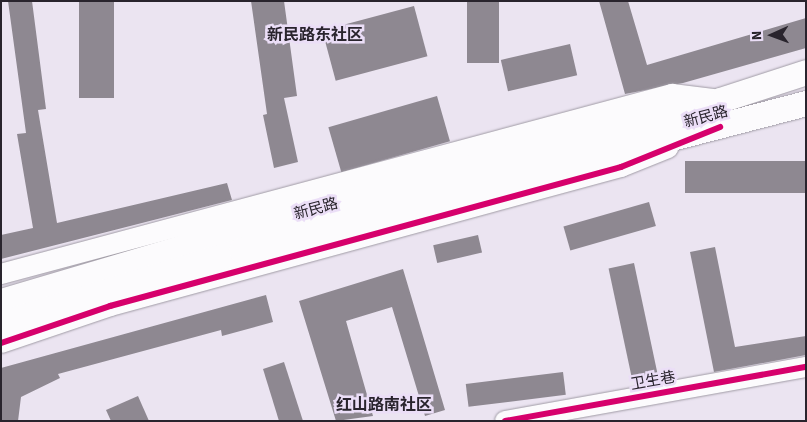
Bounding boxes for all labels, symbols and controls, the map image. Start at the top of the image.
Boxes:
north arrow [747,10,797,60]
district label: 新民路东社区 [267,25,363,45]
text: N [747,31,767,41]
street label: 新民路 [682,102,730,132]
street label: 新民路 [292,194,340,224]
street label: 卫生巷 [629,368,677,394]
district label: 红山路南社区 [336,395,432,415]

